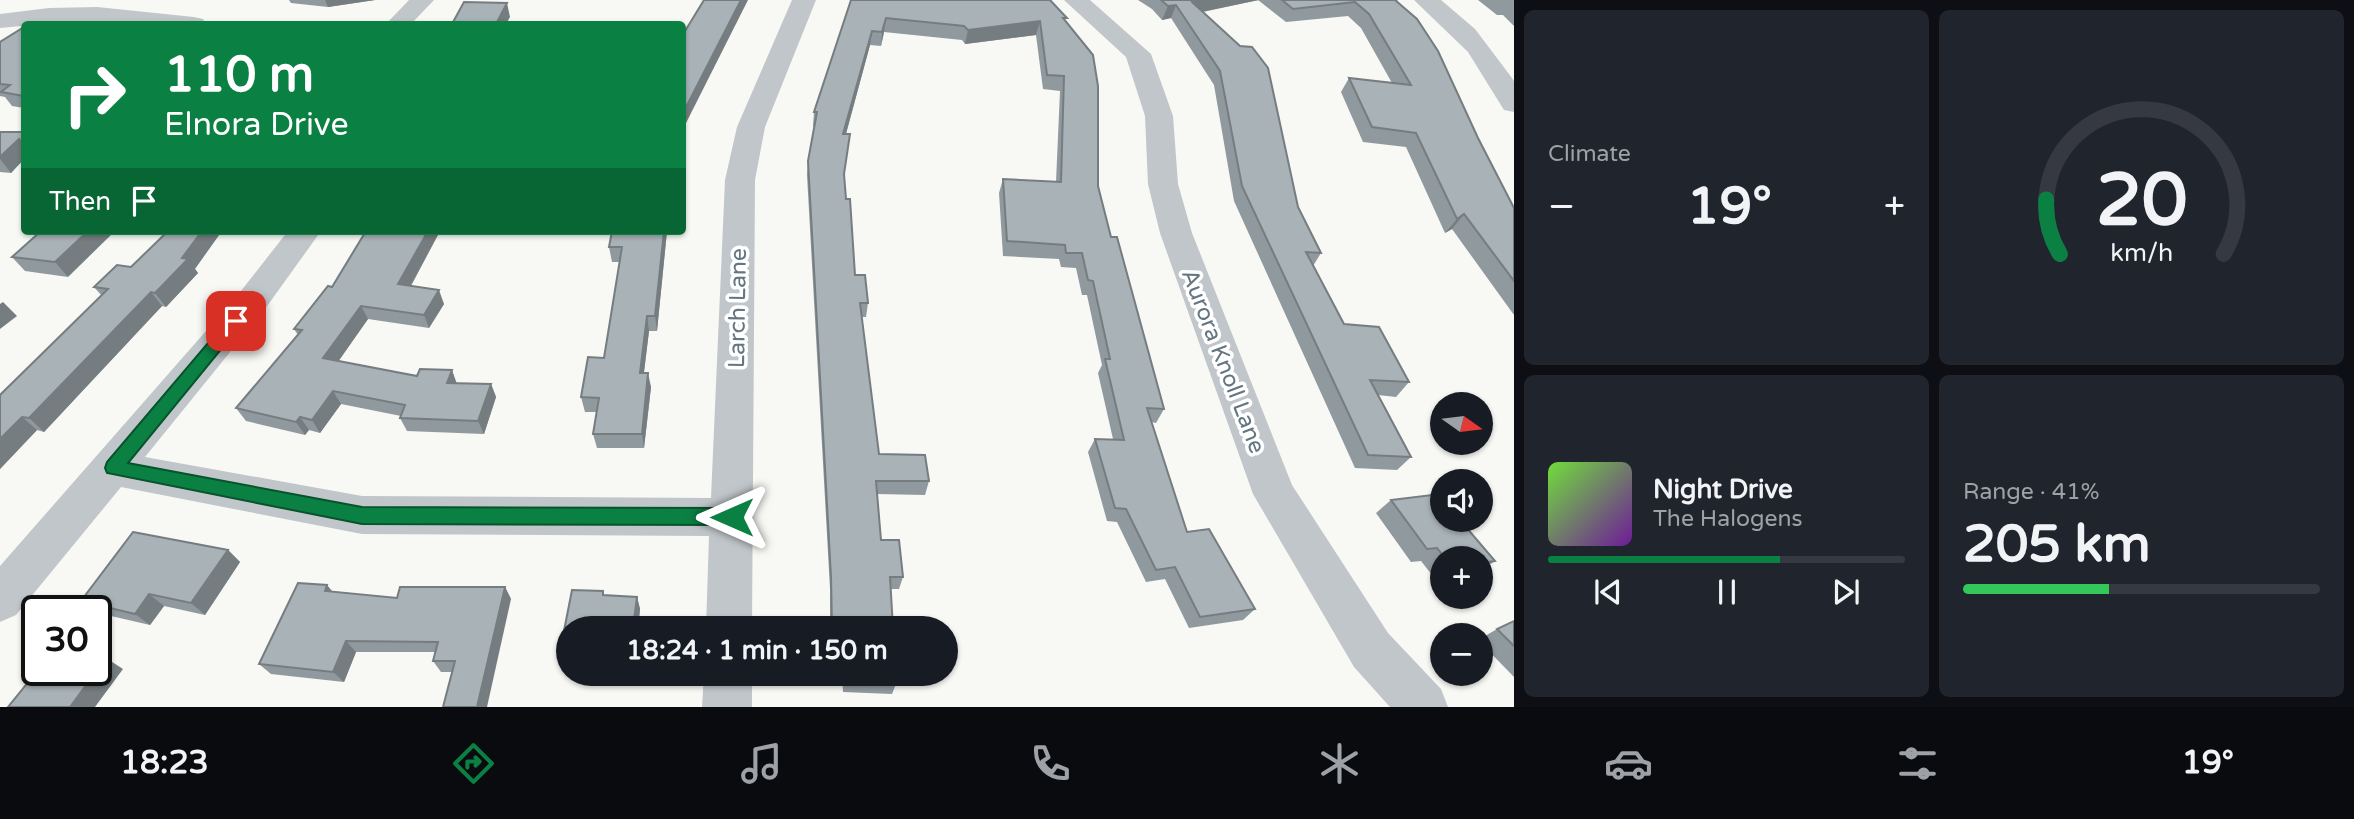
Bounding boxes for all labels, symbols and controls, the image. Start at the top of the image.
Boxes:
text: 110 m [164,46,314,105]
icon: right [49,49,140,140]
text: Elnora Drive [164,106,349,144]
text: Climate [1548,140,1631,168]
text: 20 [2096,157,2187,245]
text: 19° [1687,175,1772,238]
icon: arrive [125,182,163,220]
text: − [1548,184,1575,230]
text: + [1884,184,1905,230]
text: Then [49,186,111,217]
text: km/h [2110,237,2173,267]
street label: Larch Lane [723,248,753,368]
street label: Aurora Knoll Lane [1175,265,1271,457]
pin [206,291,266,351]
icon: arrive [217,302,255,340]
north arrow [1430,392,1493,455]
map controls [1430,392,1493,686]
button: sound [1430,469,1493,532]
text: Night Drive [1653,474,1793,505]
text: Range · 41% [1963,478,2099,506]
position arrow [695,480,769,554]
text: The Halogens [1653,505,1802,533]
text: 205 km [1963,513,2151,576]
button: + [1430,546,1493,609]
icon: previous [1589,573,1627,611]
icon: pause [1708,573,1746,611]
icon: next [1827,573,1865,611]
speed limit sign: 30 [21,595,112,686]
button: − [1430,623,1493,686]
text: 18:24 · 1 min · 150 m [626,635,888,666]
icon: directions [449,739,498,788]
icon: music [737,739,786,788]
icon: phone [1026,739,1075,788]
icon: climate [1315,739,1364,788]
icon: car [1604,739,1653,788]
icon: filters [1893,739,1942,788]
text: 18:23 [120,744,209,782]
text: 19° [2182,744,2234,782]

